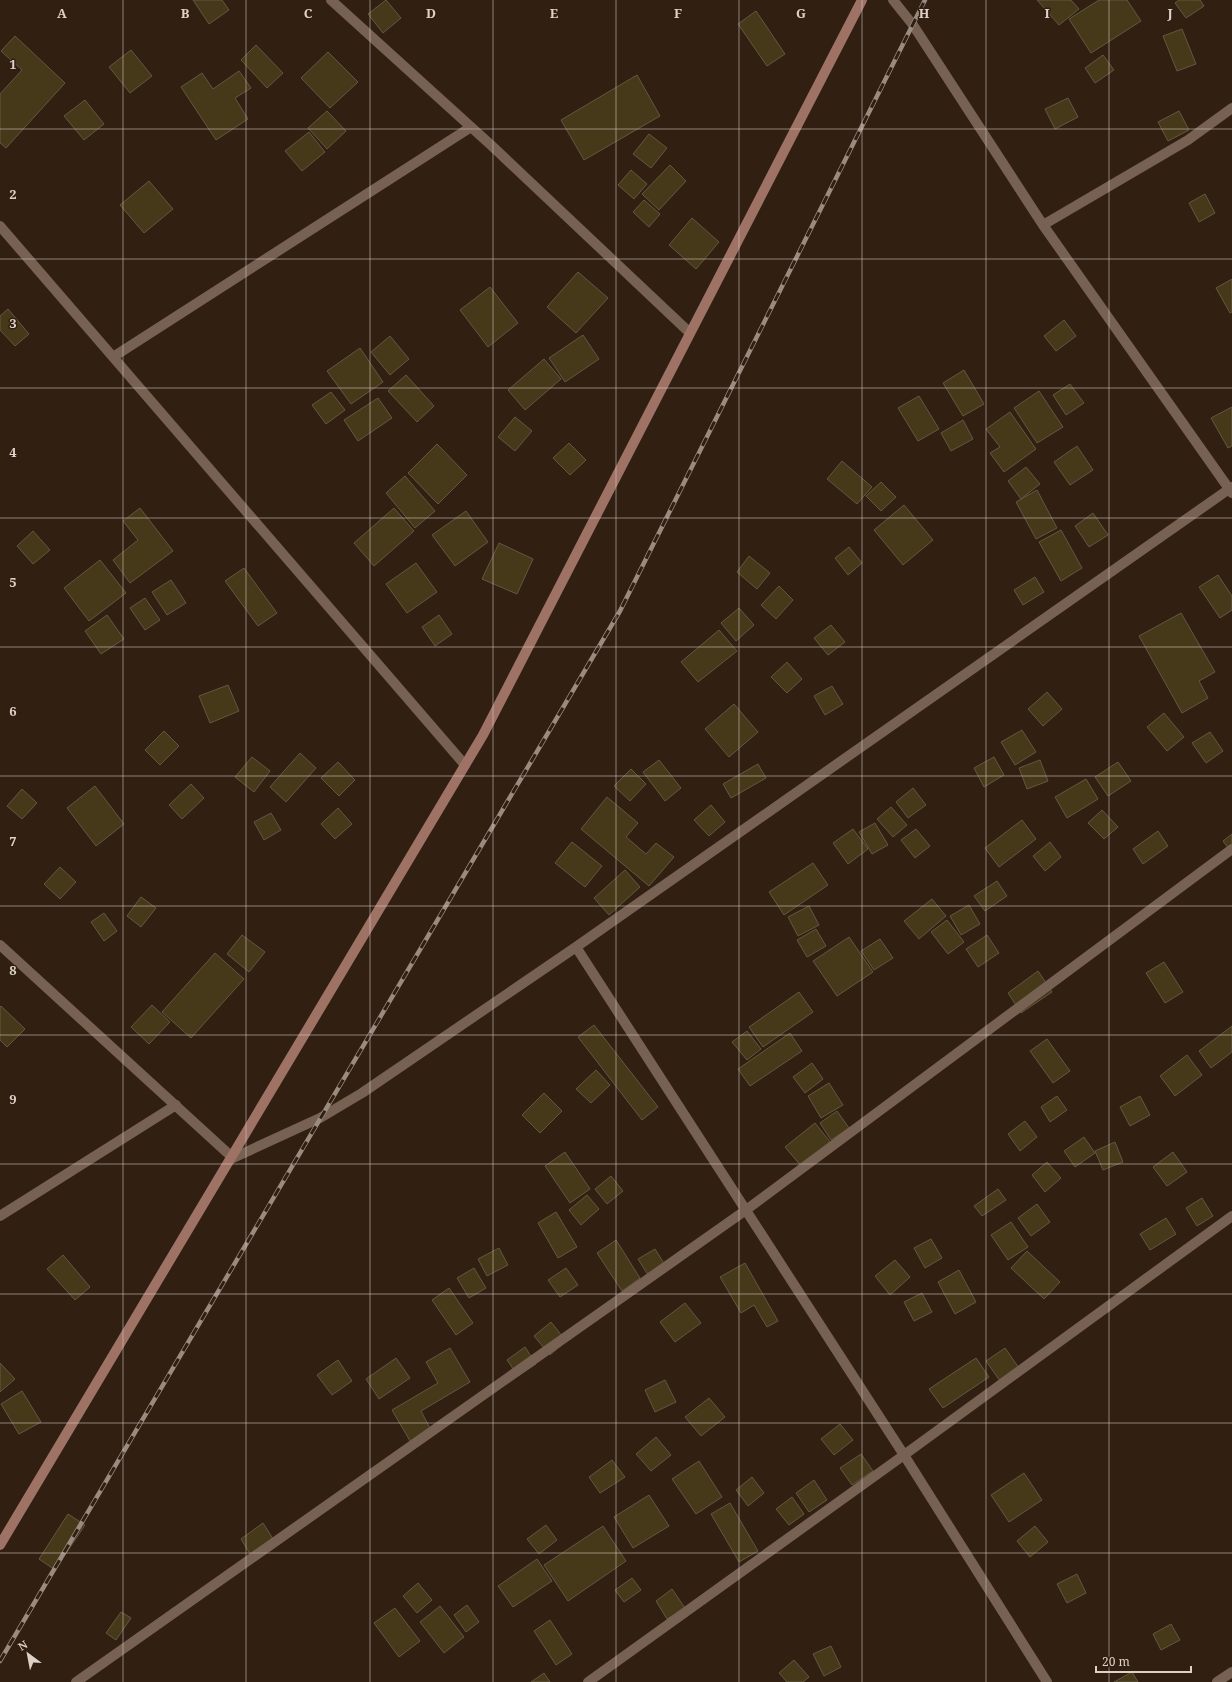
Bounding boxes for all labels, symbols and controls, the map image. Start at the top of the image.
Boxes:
text: A [57,4,67,22]
text: B [181,4,190,22]
text: C [304,4,313,22]
text: D [426,4,436,22]
text: E [550,4,559,22]
text: F [674,4,682,22]
text: G [796,4,806,22]
text: H [919,4,930,22]
text: I [1044,4,1050,22]
text: J [1166,4,1173,22]
text: 1 [9,55,17,73]
text: 2 [9,185,17,203]
text: 3 [9,314,17,332]
text: 4 [9,443,17,461]
text: 5 [9,573,17,591]
text: 6 [9,702,17,720]
text: 7 [9,832,17,850]
text: 8 [9,961,17,979]
text: 9 [9,1090,17,1108]
north arrow [8,1634,48,1674]
text: N [15,1636,30,1654]
scale bar [1096,1648,1191,1674]
text: 20 m [1102,1653,1130,1670]

